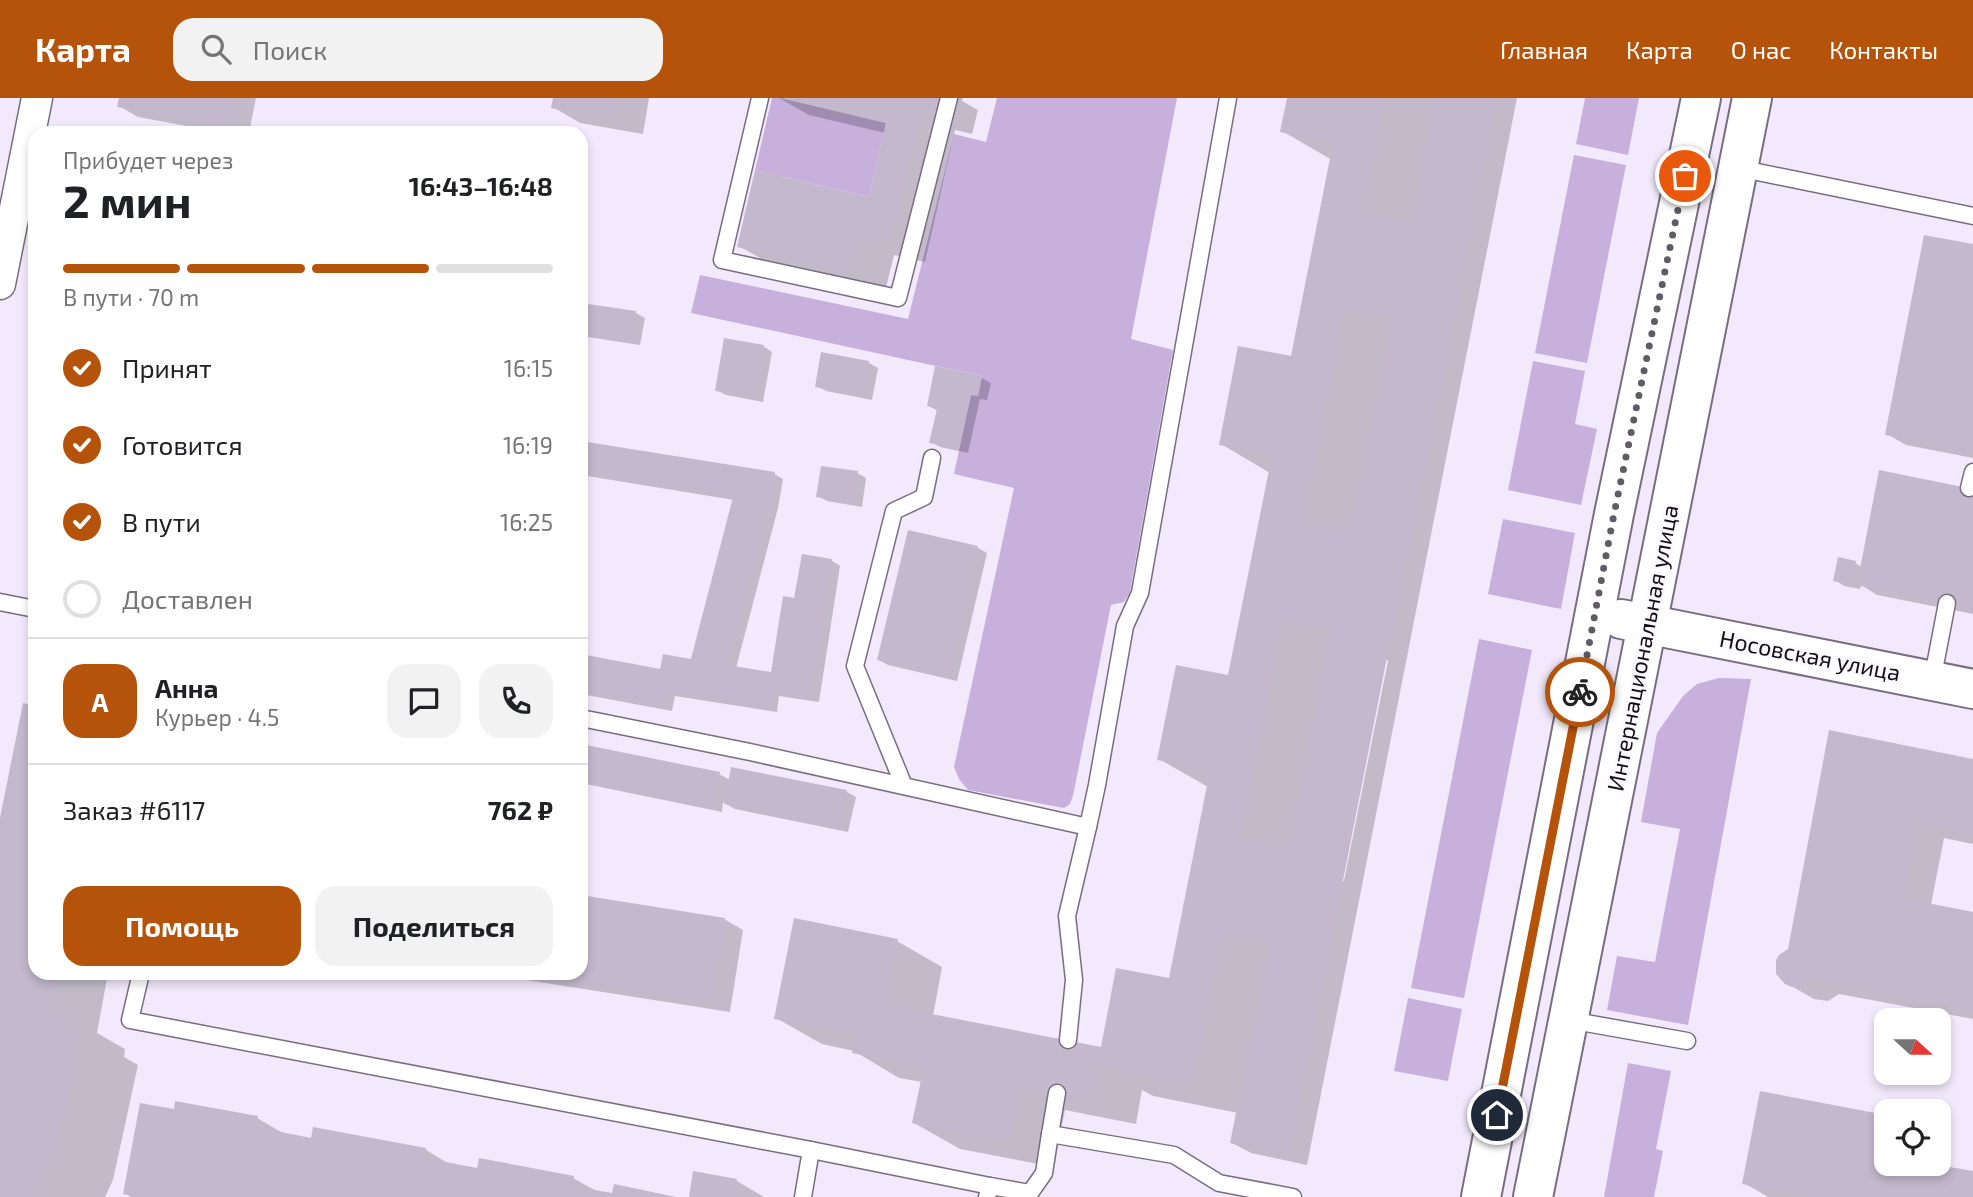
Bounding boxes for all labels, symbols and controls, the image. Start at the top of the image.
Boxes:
search box [173,18,663,81]
text: Карта [35,29,131,69]
icon: search [197,30,235,68]
text: Поиск [253,34,327,65]
text: Главная [1500,35,1588,64]
text: Карта [1626,35,1693,64]
text: О нас [1731,35,1791,64]
text: Контакты [1829,35,1938,64]
text: Прибудет через [63,146,233,174]
pin [1655,146,1715,206]
icon: bag [1666,157,1704,195]
text: 16:43–16:48 [409,170,553,201]
text: 2 мин [63,172,192,227]
text: В пути · 70 m [63,283,199,311]
icon: check [63,349,101,387]
text: Принят [122,352,212,383]
text: 16:15 [504,354,553,382]
icon: check [63,426,101,464]
text: Готовится [122,429,243,460]
text: 16:19 [503,431,553,459]
street label: Интернациональная улица [1600,502,1685,794]
icon: check [63,503,101,541]
text: В пути [122,506,201,537]
text: 16:25 [500,508,553,536]
text: Доставлен [122,583,253,614]
street label: Носовская улица [1717,624,1903,687]
courier [1545,657,1615,727]
button: chat [387,664,461,738]
button: phone [479,664,553,738]
text: Анна [155,672,218,703]
icon: bike [1561,673,1599,711]
text: А [92,686,108,717]
text: Курьер · 4.5 [155,703,279,731]
text: Заказ #6117 [63,794,205,825]
text: 762 ₽ [488,794,553,825]
button: Помощь [63,886,301,966]
button: Поделиться [315,886,553,966]
north arrow [1874,1008,1951,1085]
map controls [1874,1008,1951,1176]
pin [1467,1085,1527,1145]
icon: home [1478,1096,1516,1134]
button: locate [1874,1099,1951,1176]

